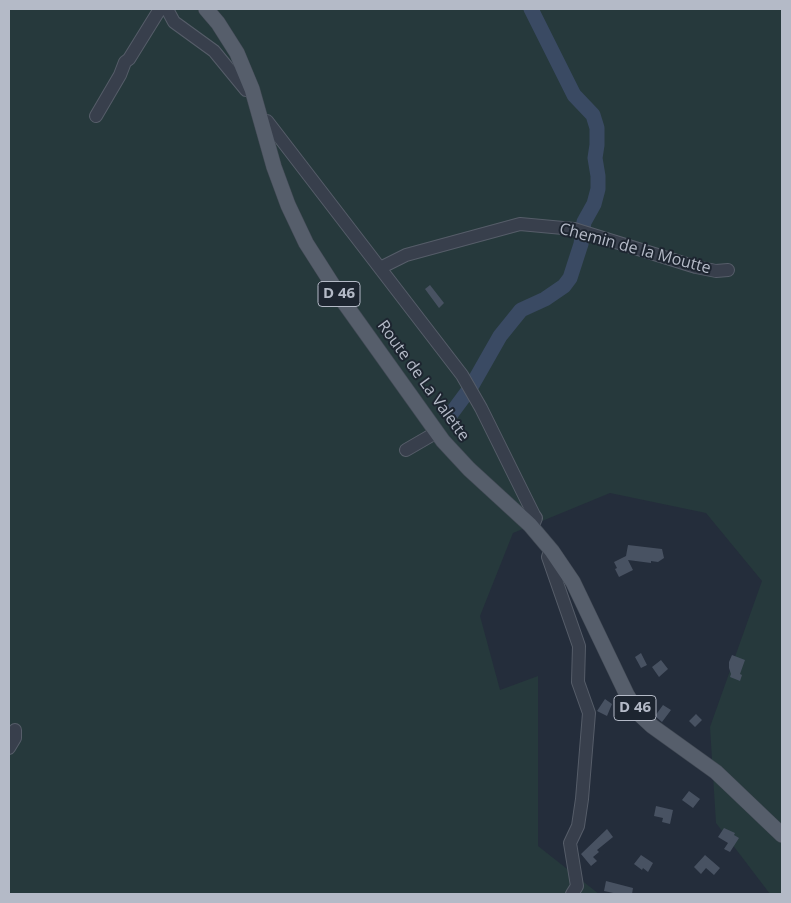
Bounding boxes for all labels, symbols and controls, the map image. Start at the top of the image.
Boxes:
street label: Chemin de la Moutte [557,220,713,278]
road number: D 46 [318,282,360,306]
street label: Route de La Valette [373,317,473,445]
road number: D 46 [614,696,656,720]

